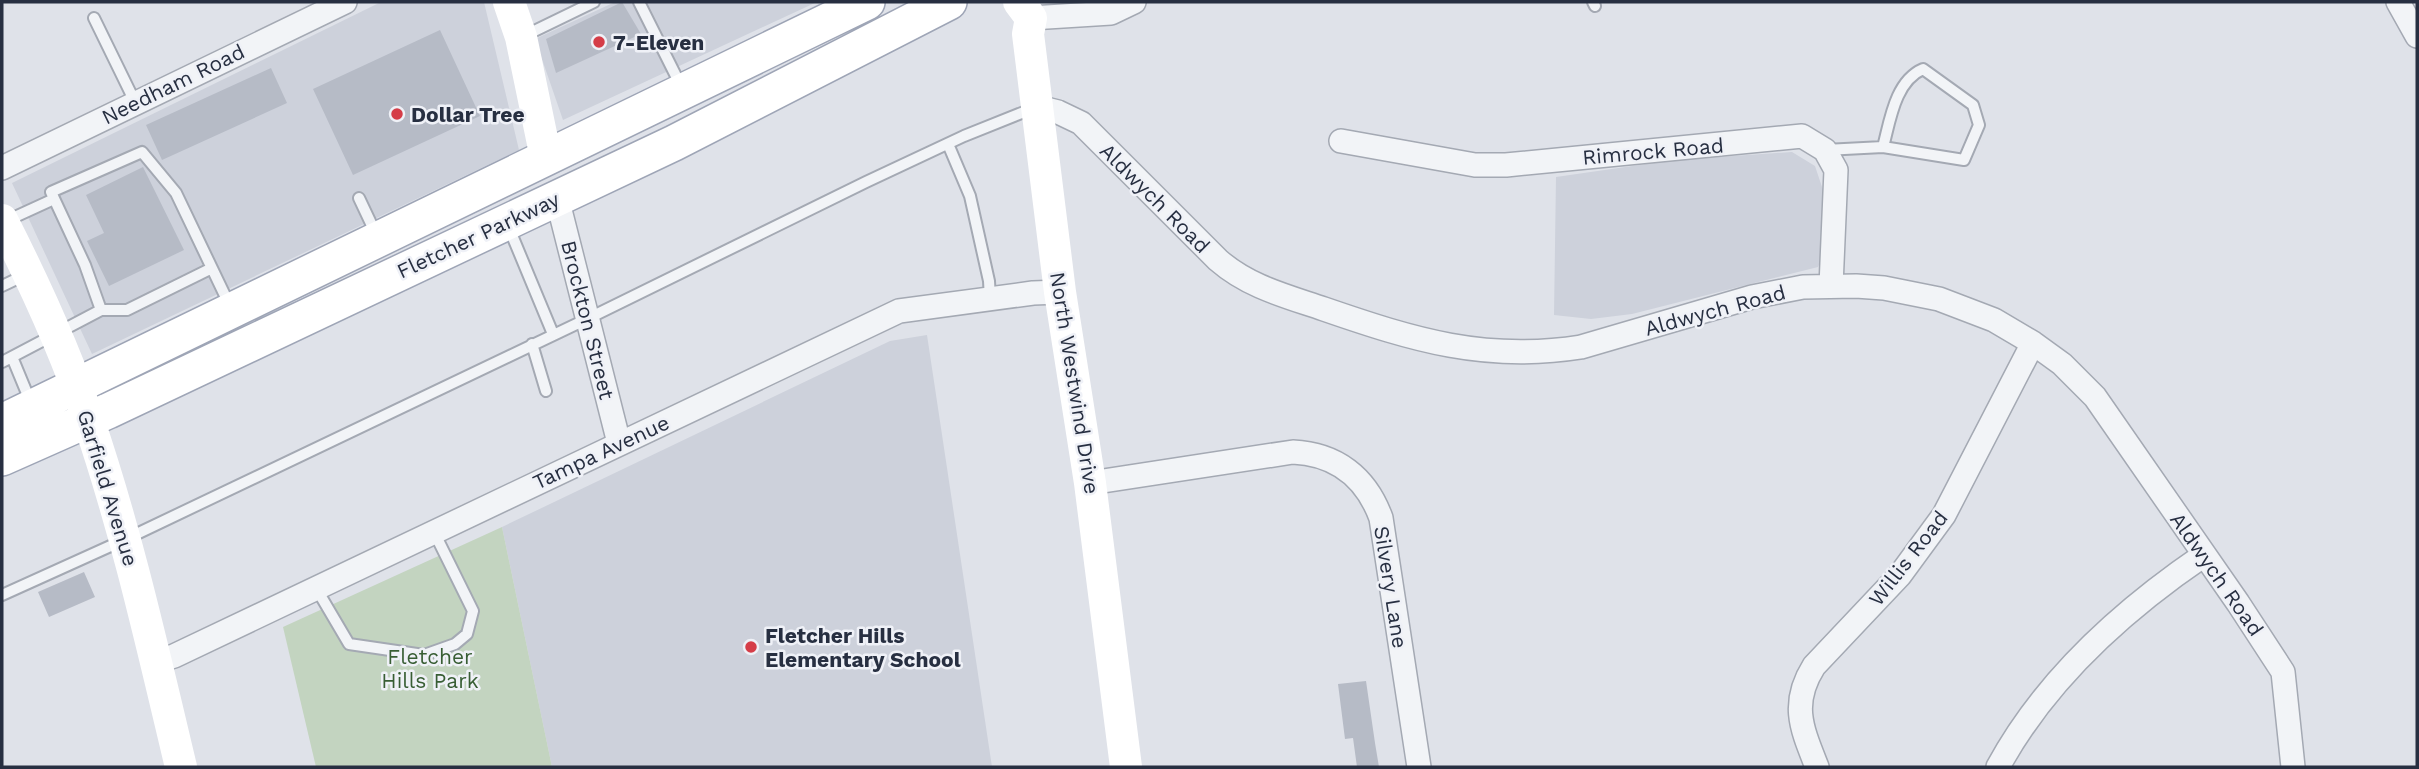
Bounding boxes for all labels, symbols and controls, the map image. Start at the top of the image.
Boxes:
place label: 7-Eleven [613,30,704,55]
marker: 7-Eleven [591,34,607,50]
street label: Needham Road [97,39,249,129]
place label: Dollar Tree [411,102,525,127]
marker: Dollar Tree [389,106,405,122]
street label: Rimrock Road [1581,132,1725,170]
street label: Aldwych Road [1095,138,1215,258]
street label: Fletcher Parkway [393,186,563,284]
street label: Brockton Street [556,238,620,402]
street label: North Westwind Drive [1045,270,1105,496]
street label: Aldwych Road [1642,279,1788,341]
street label: Garfield Avenue [72,407,144,569]
street label: Tampa Avenue [529,409,673,495]
street label: Willis Road [1863,506,1953,610]
street label: Aldwych Road [2165,507,2269,641]
street label: Silvery Lane [1369,524,1413,650]
place label: Fletcher Hills Elementary School [765,623,961,672]
marker: Fletcher Hills Elementary School [743,639,759,655]
park label: Fletcher Hills Park [381,644,479,693]

